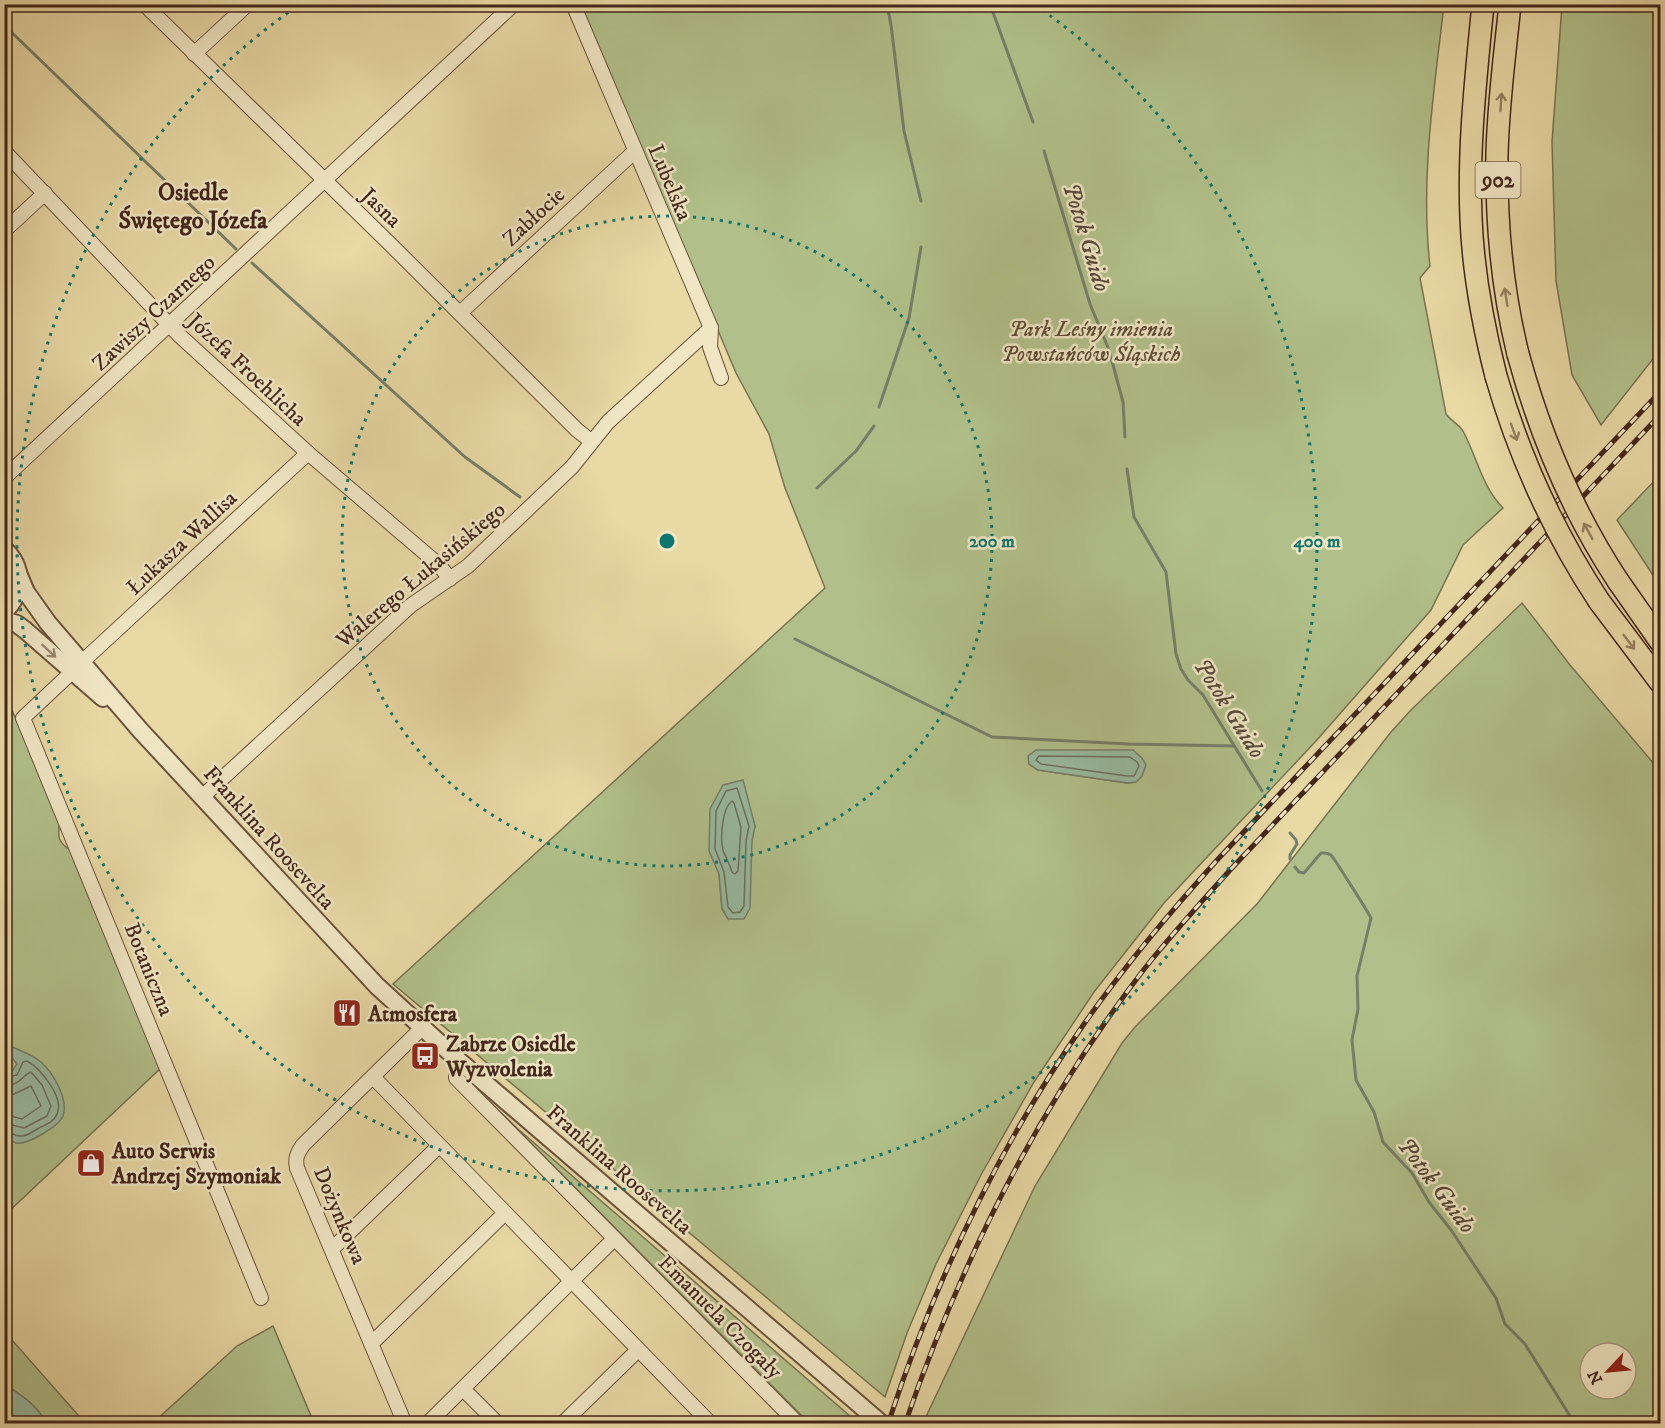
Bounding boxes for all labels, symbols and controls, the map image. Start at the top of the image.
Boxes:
one-way arrow [1495,93,1506,113]
street label: Lubelska [642,140,698,225]
road number: 902 [1476,162,1520,198]
district label: Osiedle Świętego Józefa [119,178,268,236]
water label: Potok Guido [1055,179,1117,296]
street label: Jasna [354,181,407,234]
street label: Zabłocie [497,182,571,253]
street label: Zawiszy Czarnego [87,249,221,377]
one-way arrow [1501,287,1512,307]
street label: Józefa Froehlicha [180,307,313,433]
park label: Park Leśny imienia Powstańców Śląskich [1001,316,1181,368]
one-way arrow [1509,422,1520,440]
street label: Łukasza Wallisa [121,485,243,601]
street label: Walerego Łukasińskiego [330,496,511,655]
one-way arrow [1582,523,1594,540]
centre of rings [657,531,677,551]
text: 200 m [969,531,1015,553]
text: 400 m [1292,531,1341,553]
one-way arrow [1623,633,1636,649]
one-way arrow [41,644,56,658]
water label: Potok Guido [1187,653,1272,764]
street label: Franklina Roosevelta [197,761,341,916]
street label: Botaniczna [118,919,180,1021]
restaurant icon: Atmosfera [331,997,363,1029]
place label: Atmosfera [367,1001,458,1028]
place label: Zabrze Osiedle Wyzwolenia [445,1031,576,1083]
bus stop icon: Zabrze Osiedle Wyzwolenia [409,1040,441,1072]
street label: Franklina Roosevelta [541,1100,698,1241]
water label: Potok Guido [1390,1132,1482,1240]
place label: Auto Serwis Andrzej Szymoniak [111,1138,282,1191]
shop icon: Auto Serwis Andrzej Szymoniak [75,1147,107,1179]
street label: Dożynkowa [307,1163,372,1269]
street label: Emanuela Czogały [652,1249,788,1385]
north arrow [1578,1341,1638,1401]
text: N [1584,1367,1607,1387]

